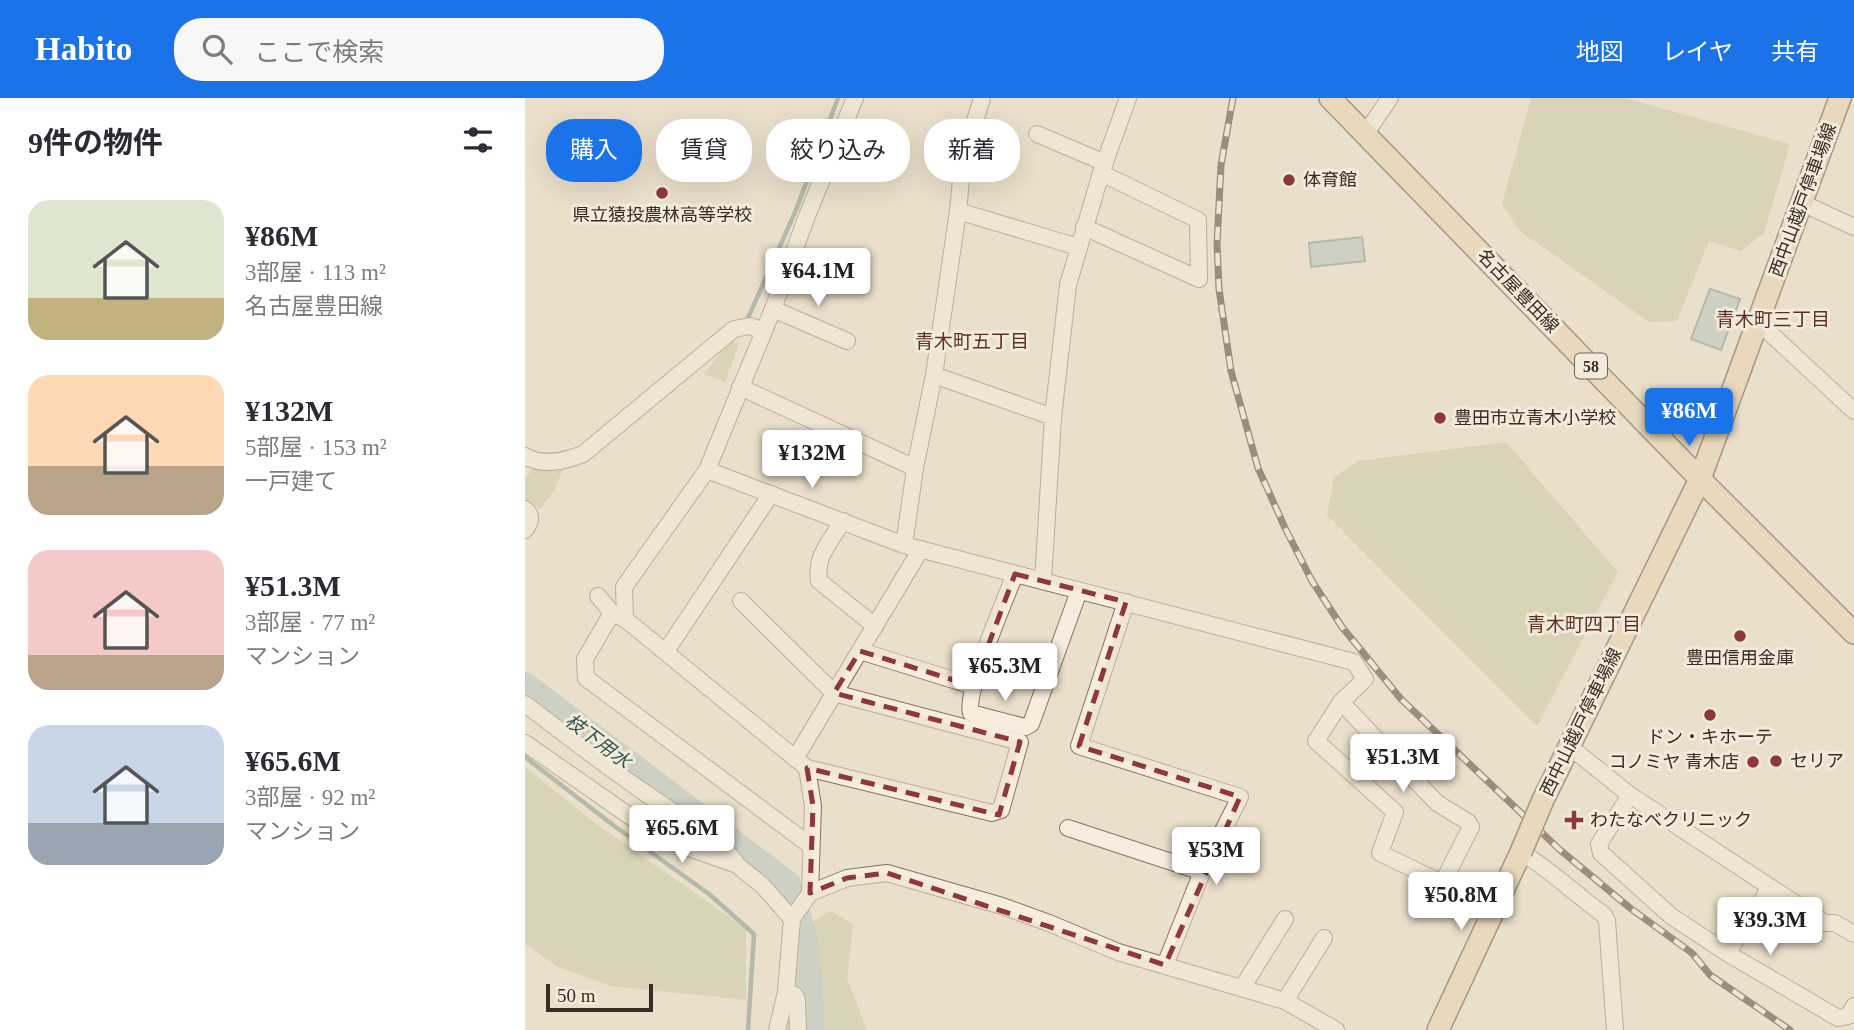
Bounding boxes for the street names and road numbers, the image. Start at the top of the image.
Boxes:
street label: 西中山越戸停車場線 [1766,120,1840,280]
street label: 名古屋豊田線 [1473,245,1563,337]
road number: 58 [1575,354,1607,378]
street label: 西中山越戸停車場線 [1537,645,1625,799]

